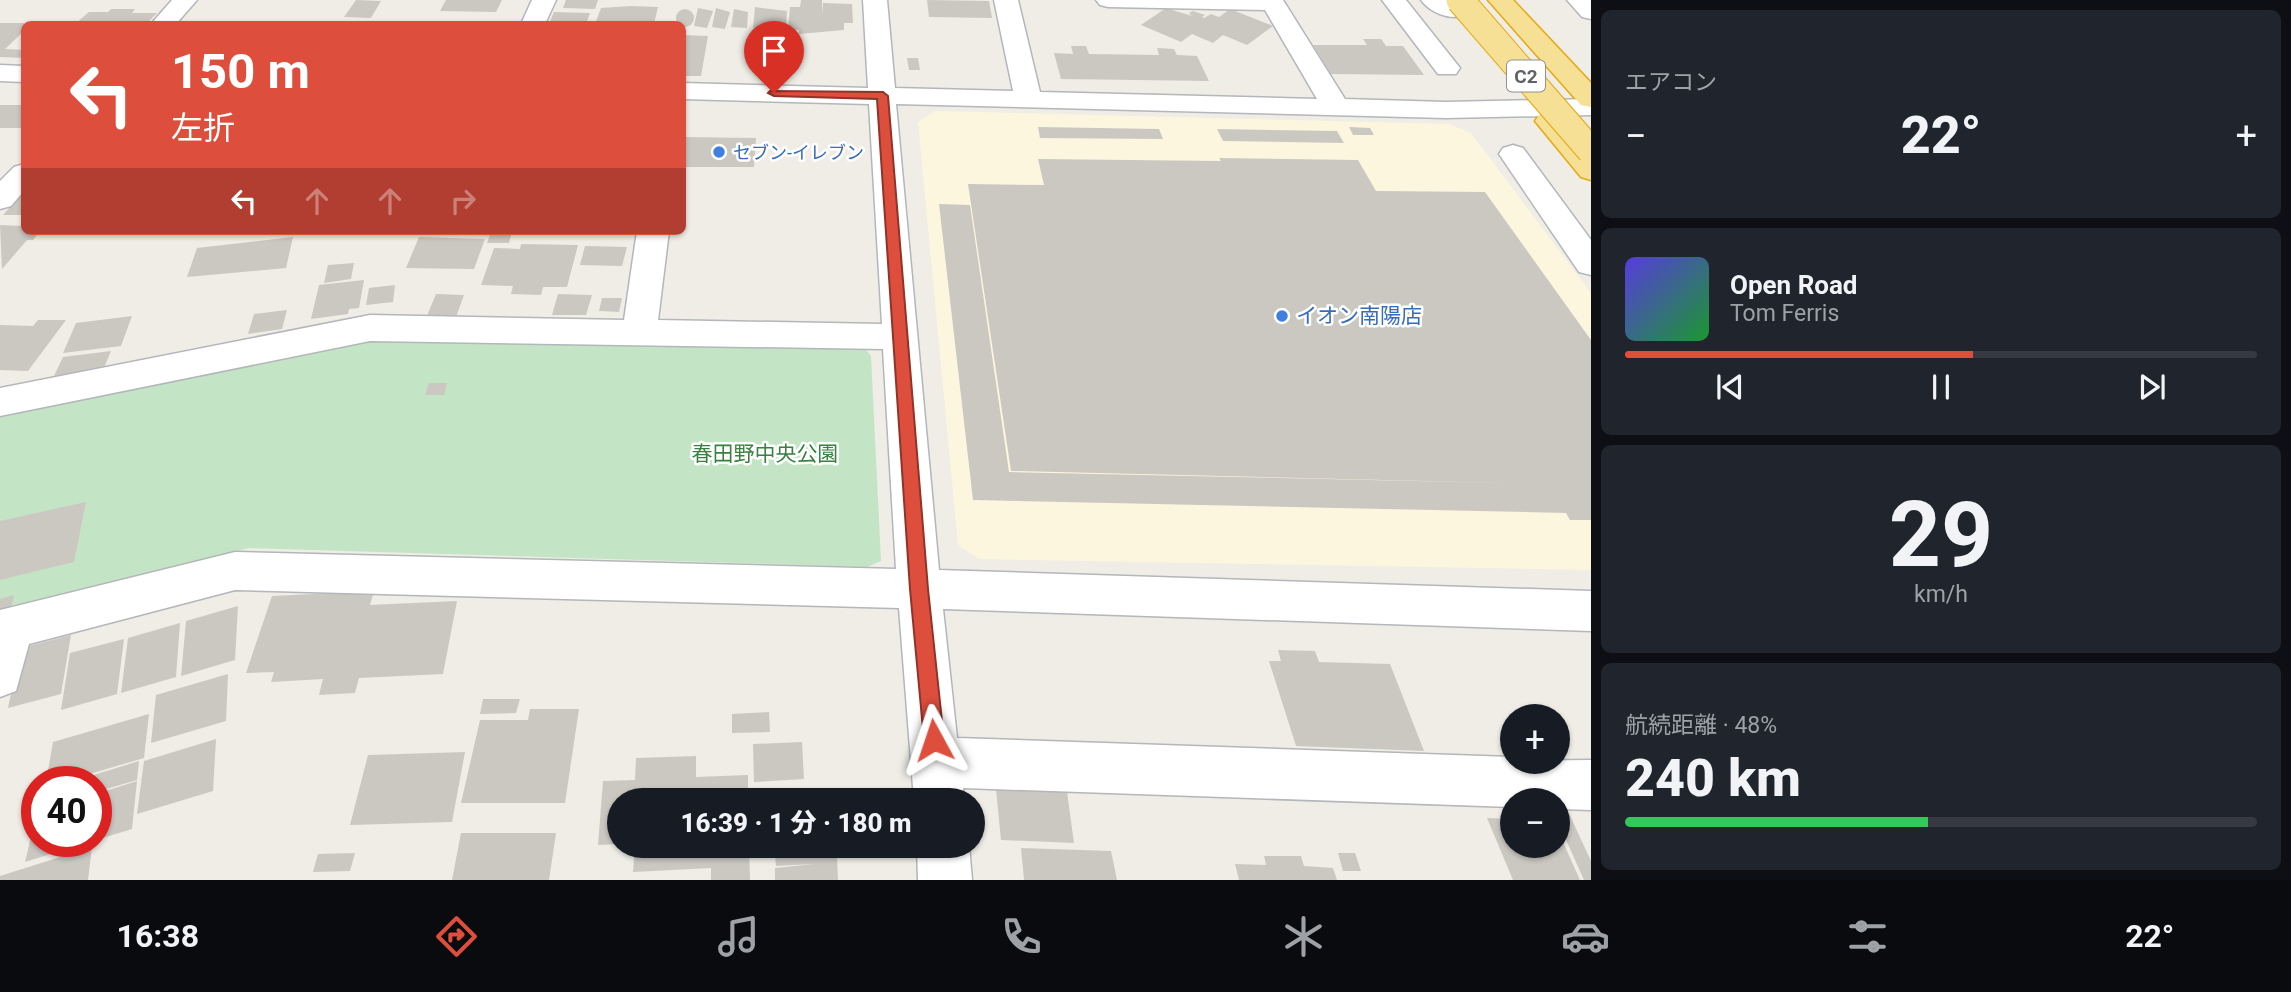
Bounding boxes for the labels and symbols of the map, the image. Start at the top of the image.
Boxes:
pin [744,21,804,93]
road number: C2 [1507,60,1545,92]
place label: セブン-イレブン [733,142,864,163]
marker: セブン-イレブン [711,144,727,160]
place label: イオン南陽店 [1296,304,1422,328]
marker: イオン南陽店 [1274,308,1290,324]
park label: 春田野中央公園 [692,442,839,466]
position arrow [897,703,971,777]
speed limit sign: 40 [21,766,112,857]

